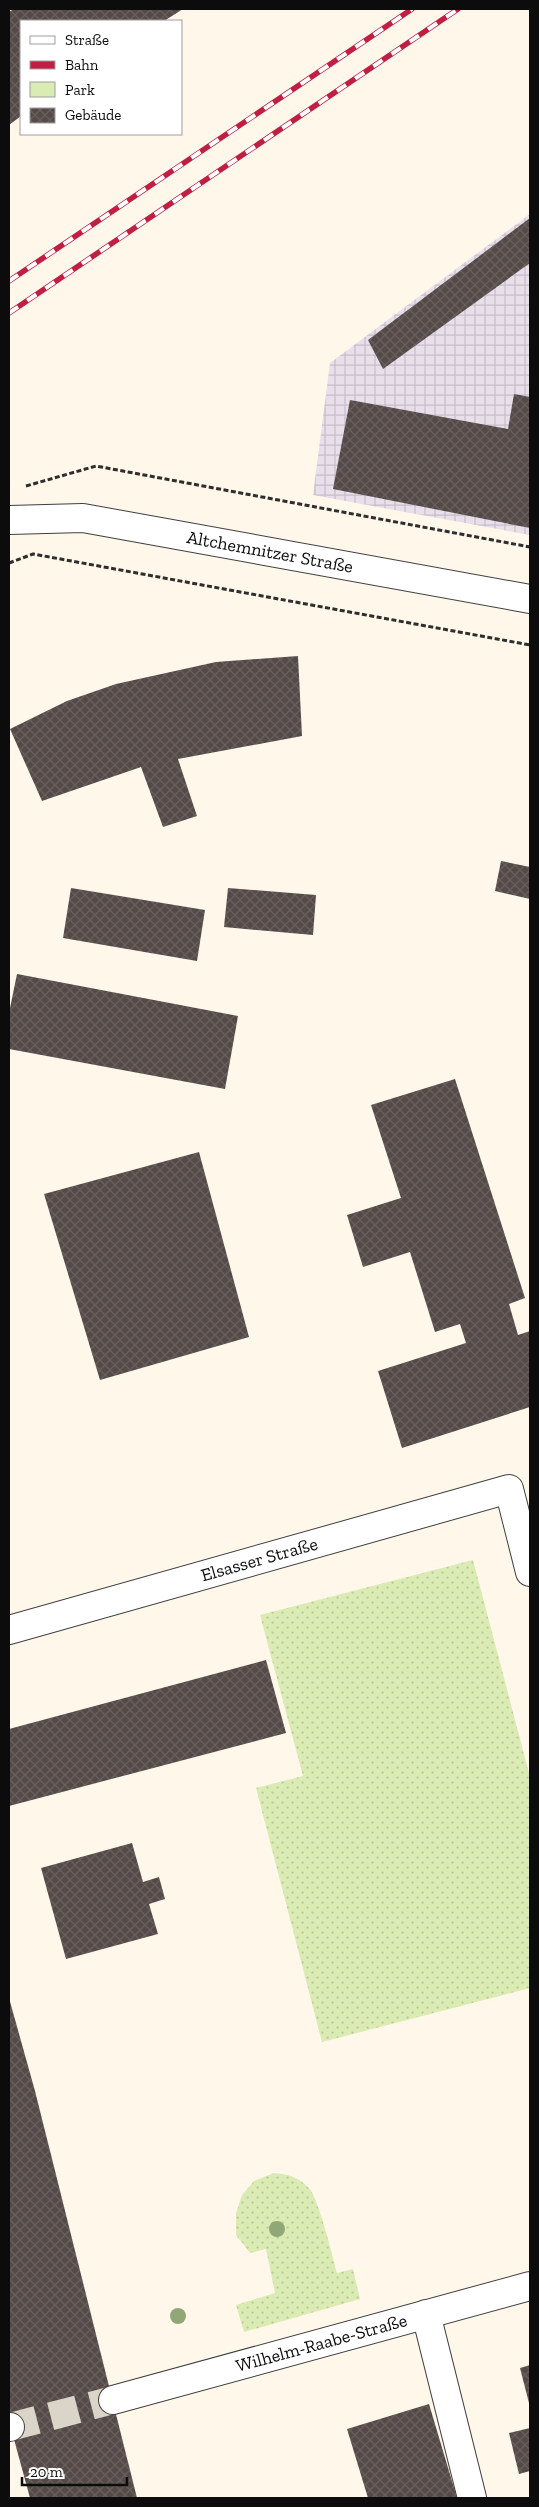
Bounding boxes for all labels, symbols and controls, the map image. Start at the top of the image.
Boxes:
legend [20,20,182,135]
text: Straße [65,31,109,49]
text: Bahn [65,56,99,74]
text: Park [65,81,95,99]
text: Gebäude [65,106,121,124]
street label: Altchemnitzer Straße [185,526,355,578]
street label: Elsasser Straße [198,1533,320,1586]
street label: Wilhelm-Raabe-Straße [233,2309,409,2377]
scale bar [22,2454,128,2486]
text: 20 m [30,2463,63,2481]

